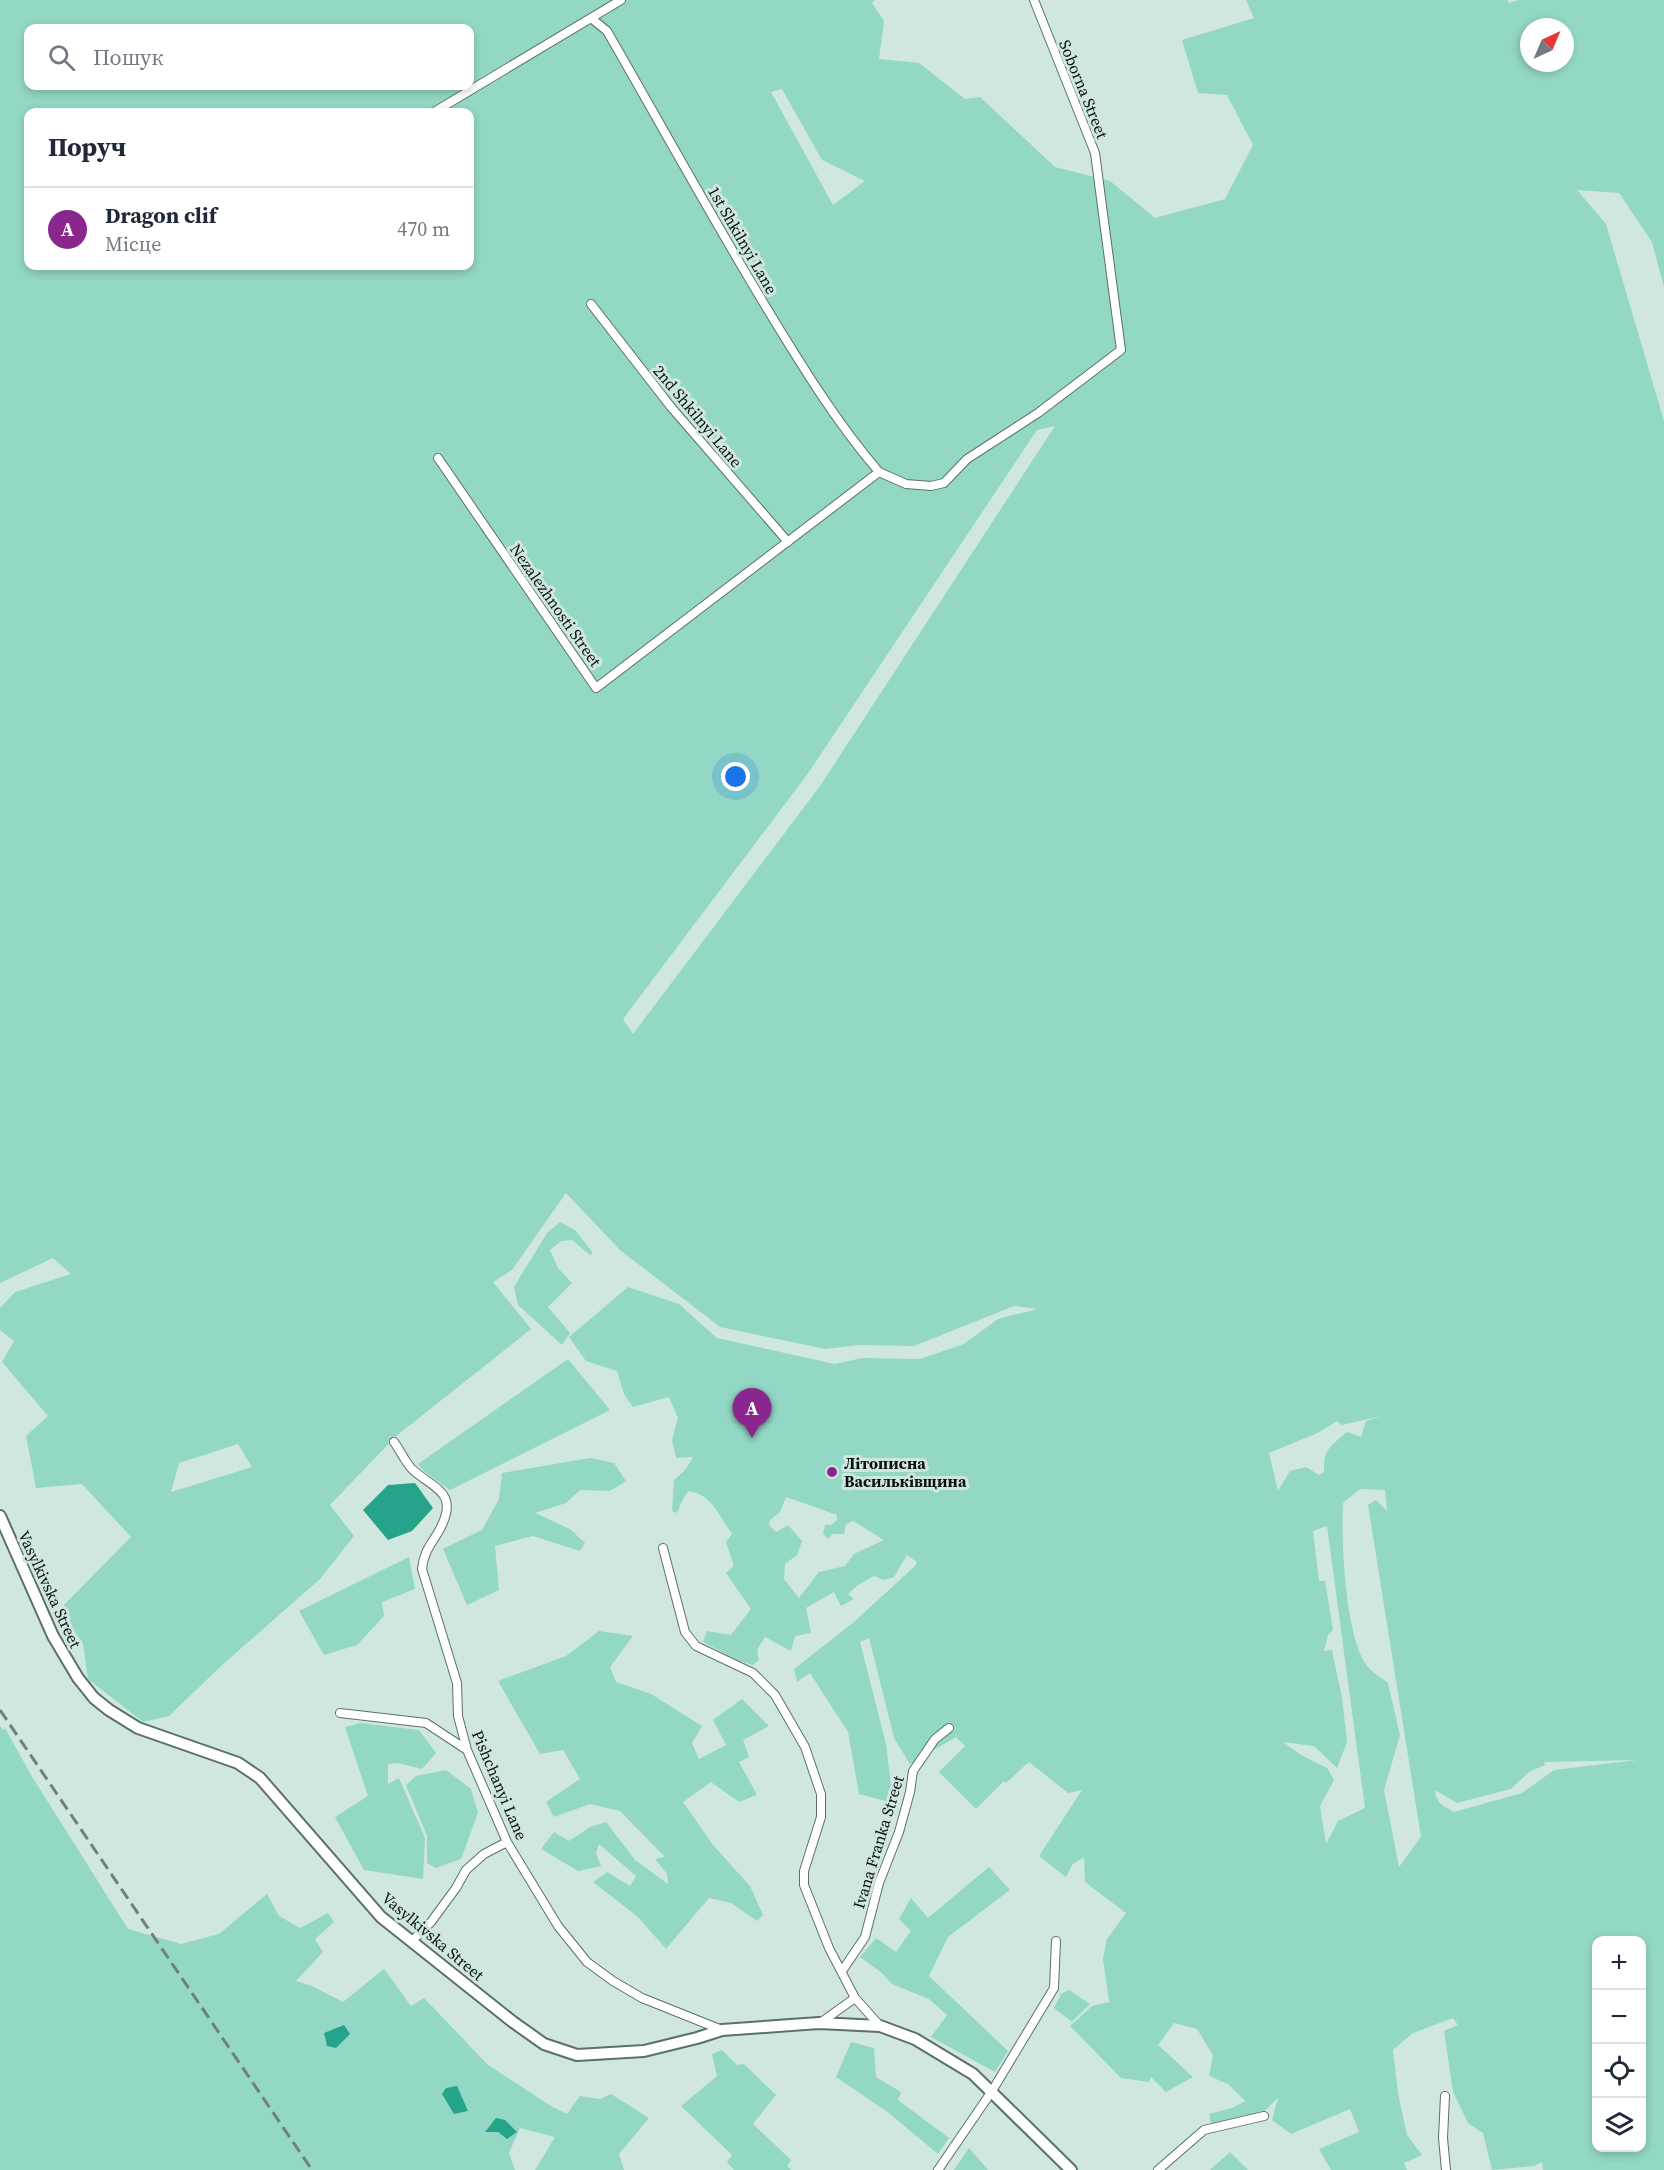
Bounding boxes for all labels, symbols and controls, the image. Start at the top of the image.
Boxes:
north arrow [1520,18,1574,72]
search box [24,24,474,90]
street label: Soborna Street [1054,36,1114,142]
icon: search [45,41,78,74]
text: Пошук [93,42,164,72]
text: Поруч [48,129,126,165]
street label: 1st Shkilnyi Lane [703,182,783,298]
text: Dragon clif [105,200,217,230]
text: A [61,215,74,243]
text: 470 m [397,215,450,243]
text: Місце [105,230,161,258]
street label: 2nd Shkilnyi Lane [649,360,747,472]
street label: Nezalezhnosti Street [505,539,607,672]
your location [721,762,750,791]
pin: A [732,1388,771,1438]
place label: Літописна Васильківщина [844,1452,967,1492]
marker: Літописна Васильківщина [825,1465,839,1479]
street label: Vasylkivska Street [13,1527,87,1652]
street label: Pishchanyi Lane [467,1727,533,1843]
street label: Ivana Franka Street [847,1772,909,1911]
street label: Vasylkivska Street [377,1887,489,1986]
map controls [1592,1936,1646,2152]
button: + [1592,1936,1646,1990]
button: − [1592,1990,1646,2044]
button: locate [1592,2044,1646,2098]
button: layers [1592,2098,1646,2152]

